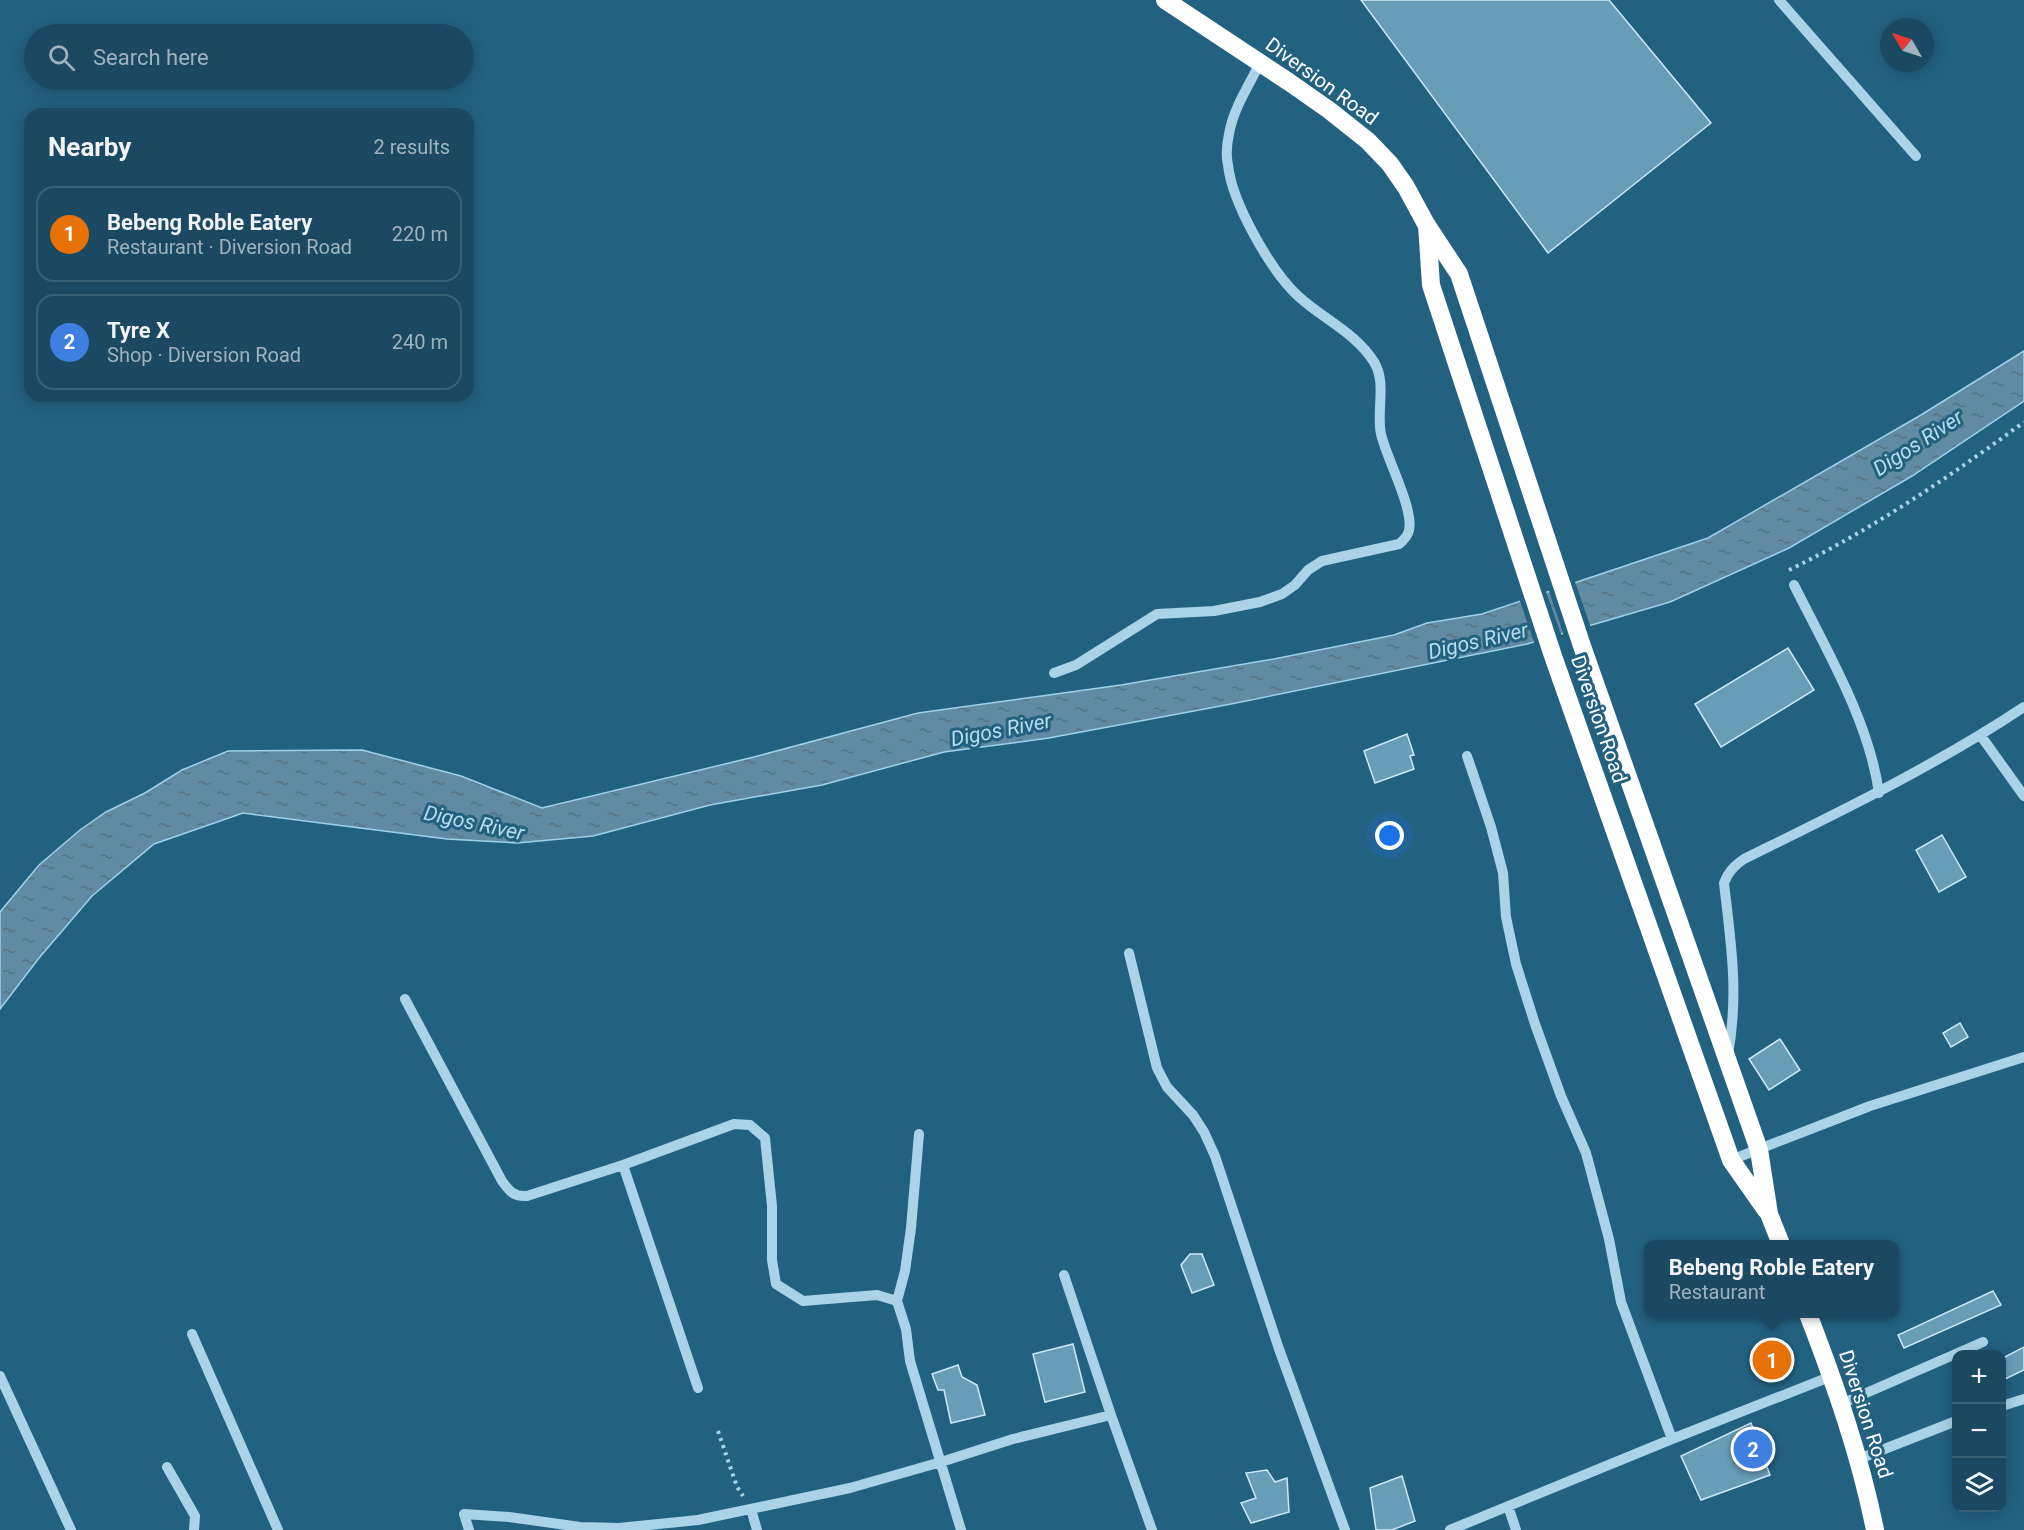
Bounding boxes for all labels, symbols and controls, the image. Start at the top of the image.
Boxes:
north arrow [1880,18,1934,72]
search box [24,24,474,90]
street label: Diversion Road [1261,32,1383,130]
icon: search [45,41,78,74]
text: Search here [93,45,209,70]
text: Nearby [48,132,131,162]
text: 2 results [374,135,450,159]
text: Bebeng Roble Eatery [107,210,312,235]
text: 1 [64,222,75,246]
text: 220 m [392,222,448,246]
text: Restaurant · Diversion Road [107,235,352,259]
text: Tyre X [107,318,170,343]
text: 2 [64,330,75,354]
text: 240 m [392,330,448,354]
text: Shop · Diversion Road [107,343,301,367]
water label: Digos River [1869,405,1968,481]
water label: Digos River [1426,618,1531,664]
street label: Diversion Road [1566,652,1632,786]
water label: Digos River [949,708,1054,752]
water label: Digos River [422,801,527,846]
your location [1375,821,1404,850]
popup [1644,1240,1899,1318]
text: Bebeng Roble Eatery [1669,1255,1874,1280]
text: Restaurant [1669,1280,1765,1304]
pin: 1 [1752,1338,1792,1382]
street label: Diversion Road [1834,1347,1898,1481]
map controls [1952,1350,2006,1512]
button: + [1952,1350,2006,1404]
button: − [1952,1404,2006,1458]
pin: 2 [1734,1426,1772,1472]
button: layers [1952,1458,2006,1512]

